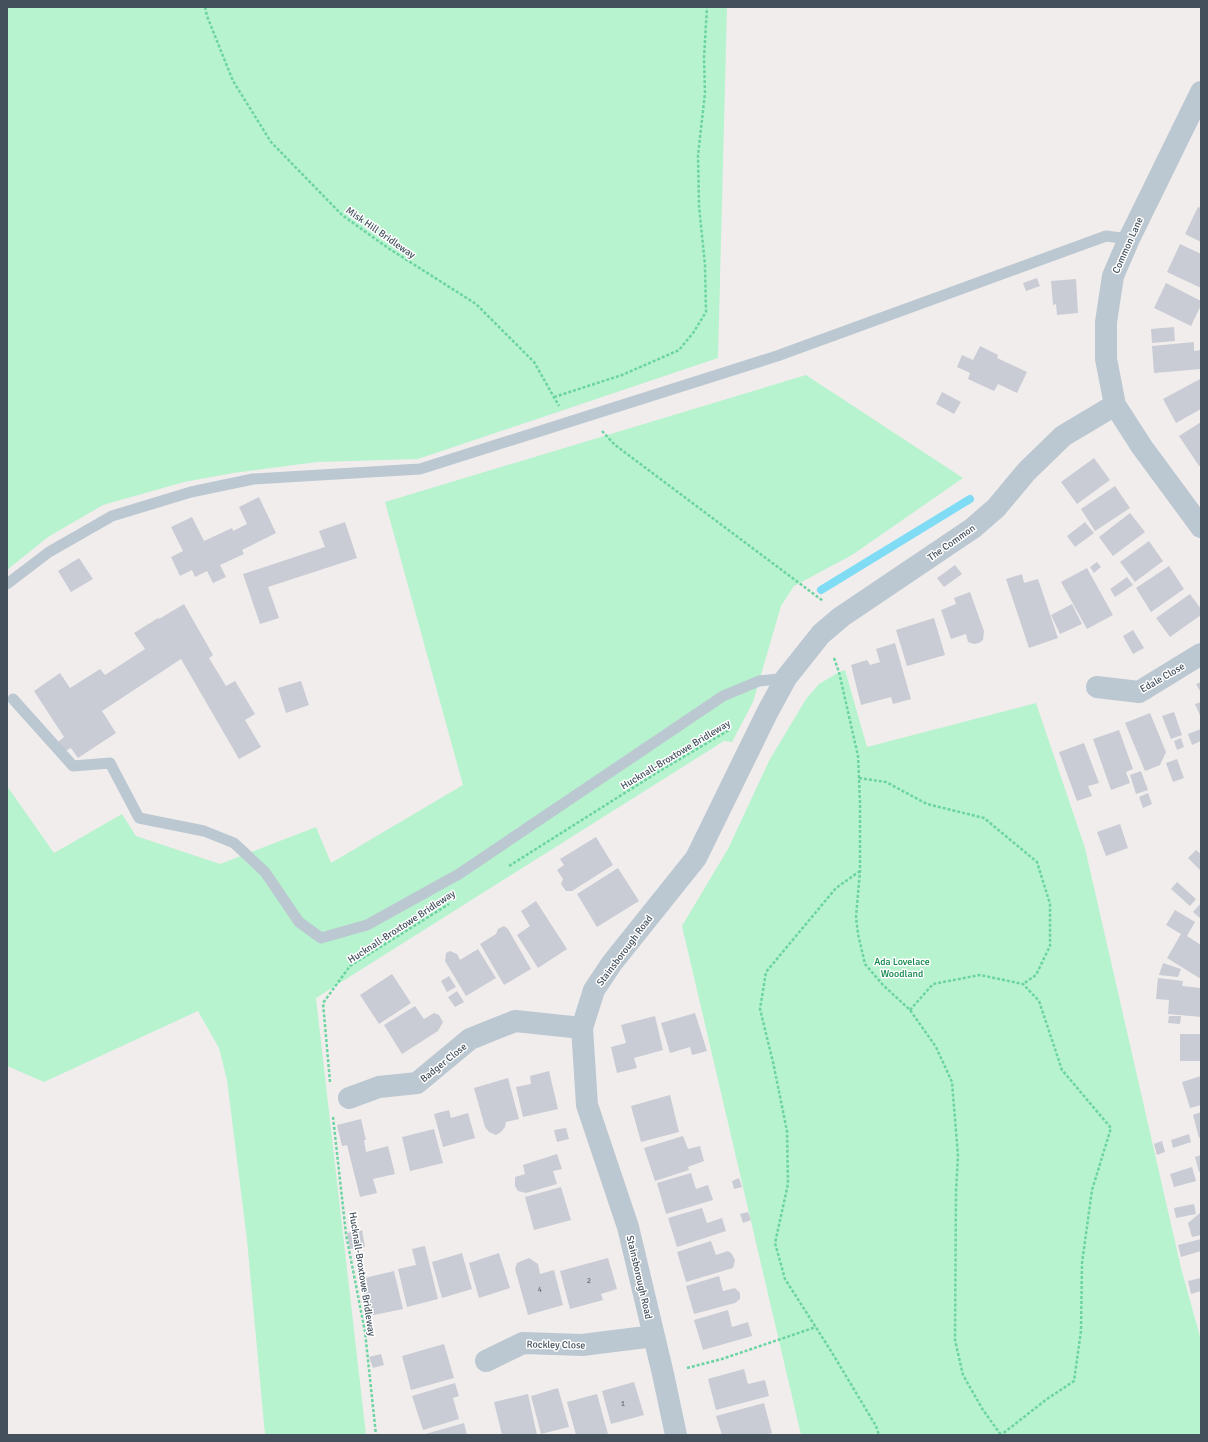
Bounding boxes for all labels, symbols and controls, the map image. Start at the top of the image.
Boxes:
street label: Misk Hill Bridleway [343,204,418,261]
street label: Common Lane [1110,215,1146,276]
street label: The Common [925,522,978,564]
street label: Edale Close [1138,660,1187,695]
street label: Hucknall-Broxtowe Bridleway [619,717,733,792]
street label: Hucknall-Broxtowe Bridleway [346,887,458,966]
street label: Stainsborough Road [594,913,655,988]
park label: Ada Lovelace Woodland [874,956,930,980]
street label: Badger Close [418,1040,469,1085]
street label: Hucknall-Broxtowe Bridleway [346,1211,378,1337]
street label: Stainsborough Road [624,1234,655,1320]
house number: 2 [587,1275,591,1285]
house number: 4 [538,1284,543,1294]
street label: Rockley Close [527,1338,585,1352]
house number: 1 [621,1398,625,1408]

